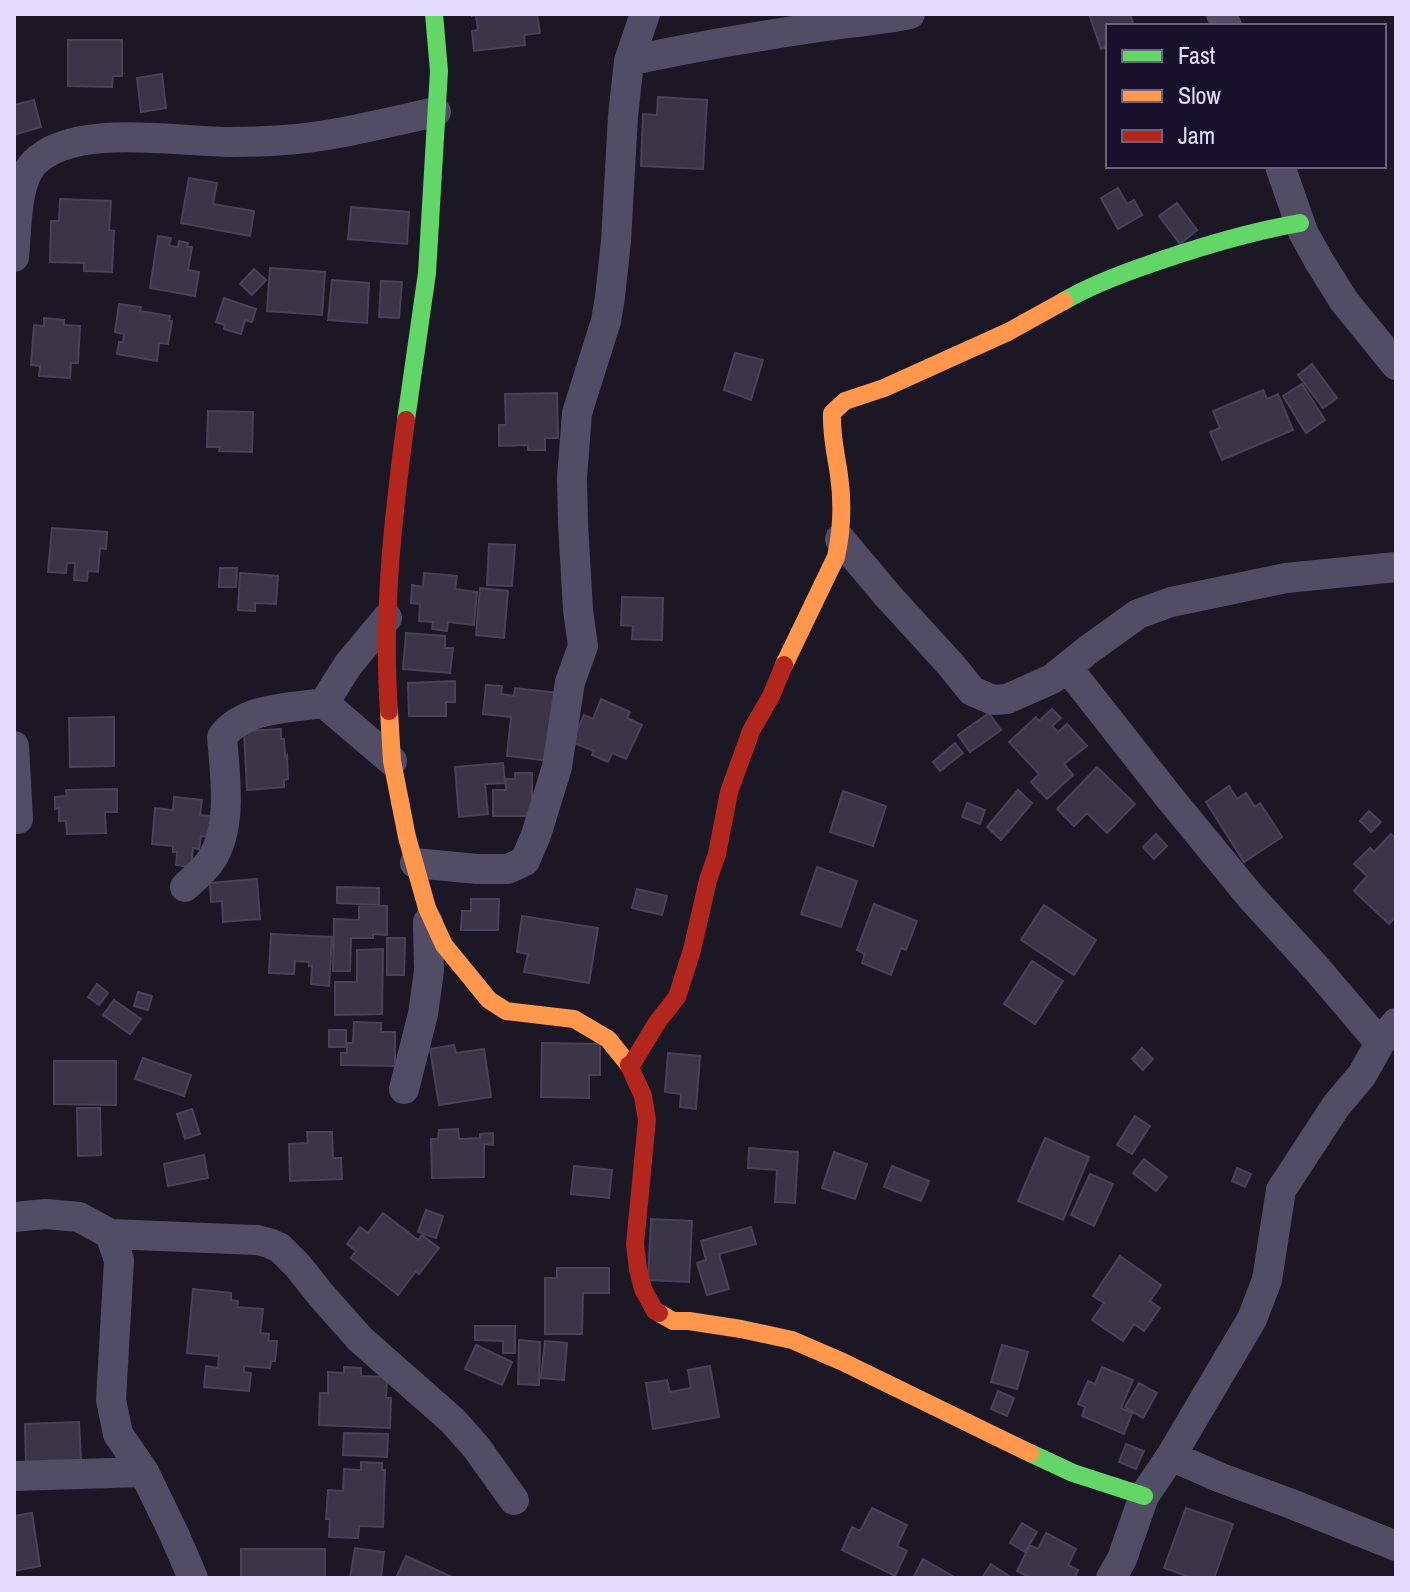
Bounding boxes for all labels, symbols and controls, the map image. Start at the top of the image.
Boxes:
legend [1106,24,1386,168]
text: Fast [1178,39,1216,71]
text: Slow [1178,79,1221,111]
text: Jam [1178,119,1215,151]

